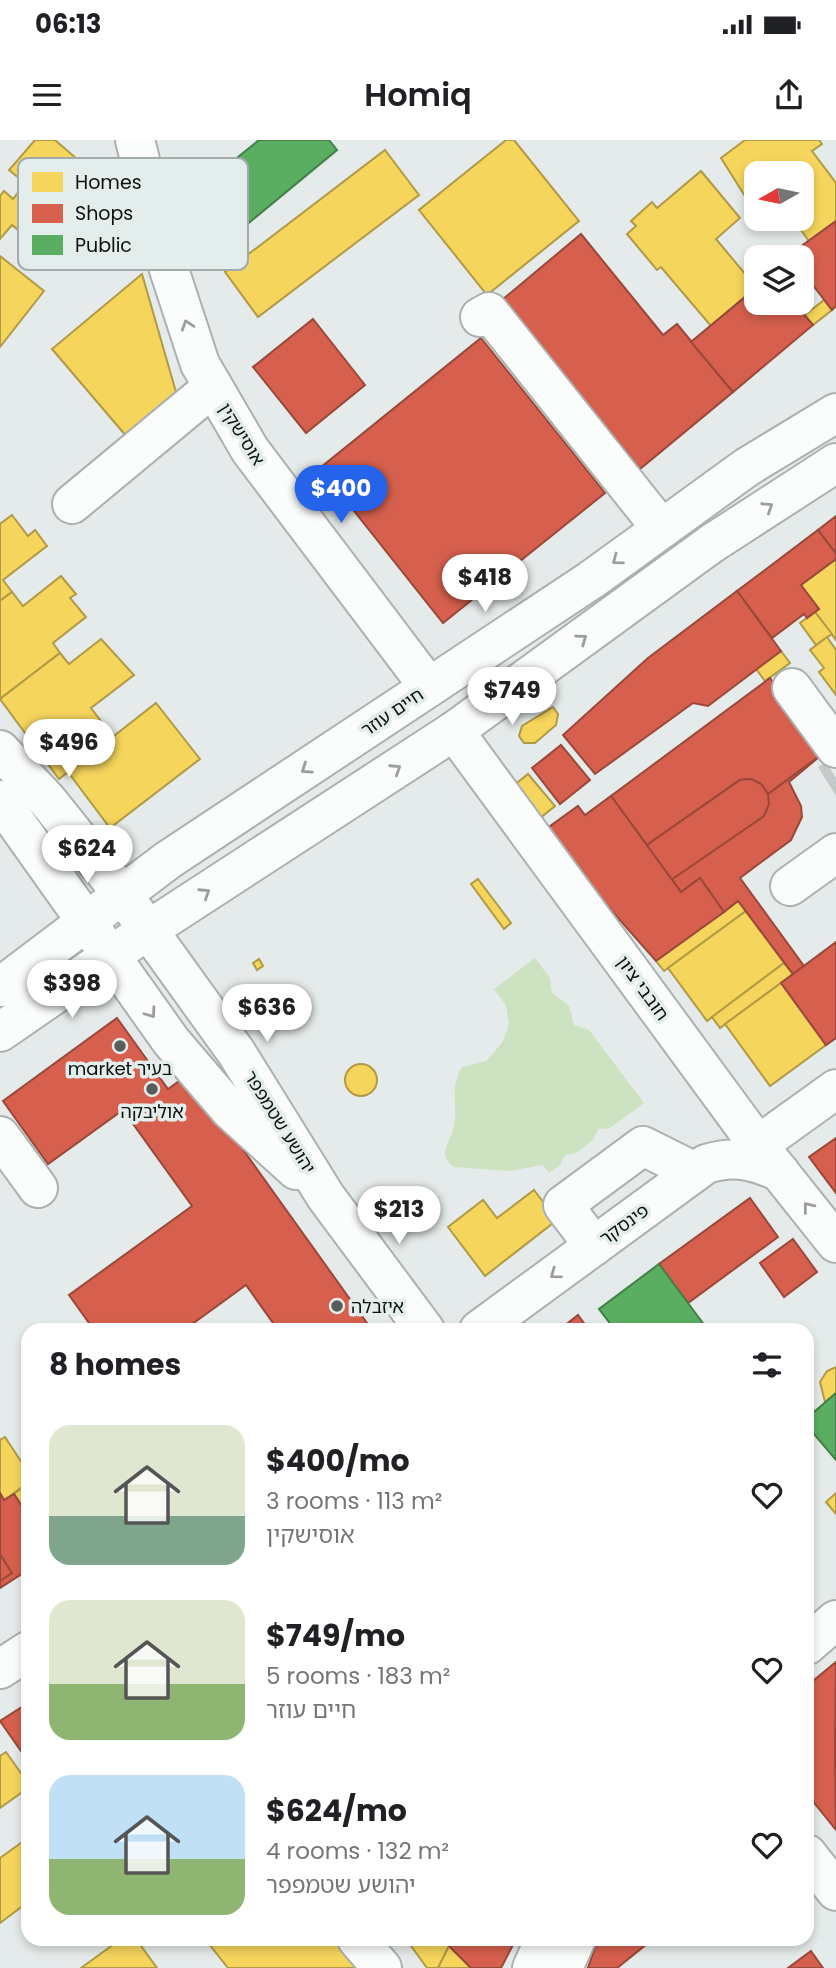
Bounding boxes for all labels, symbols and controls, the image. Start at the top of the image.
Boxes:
text: 06:13 [35,6,101,42]
text: Homiq [364,72,472,117]
icon: menu [28,76,66,114]
icon: share [770,76,808,114]
legend [18,158,248,270]
north arrow [744,161,814,231]
map controls [744,161,814,315]
text: Homes [75,169,142,196]
text: Shops [75,200,133,227]
text: Public [75,232,132,259]
button: layers [744,245,814,315]
one-way arrow [181,319,195,331]
street label: אוסישקין [213,398,271,470]
pin: $400 [300,466,382,525]
text: $400 [311,472,371,504]
one-way arrow [760,503,773,516]
one-way arrow [612,552,625,565]
pin: $418 [444,554,526,614]
text: $418 [458,561,512,593]
one-way arrow [574,635,587,647]
pin: $749 [471,668,553,727]
text: $749 [483,674,541,706]
street label: חיים עוזר [356,682,428,742]
pin: $496 [28,720,110,779]
text: $496 [39,726,99,758]
one-way arrow [301,761,314,773]
one-way arrow [388,765,401,777]
pin: $624 [46,826,128,885]
text: $624 [58,832,116,864]
one-way arrow [197,889,210,901]
street label: חובבי ציון [611,951,675,1025]
pin: $398 [31,960,113,1020]
text: $398 [43,967,101,999]
pin: $636 [226,984,308,1044]
text: $636 [238,991,296,1023]
one-way arrow [142,1005,155,1018]
marker: market בעיר [112,1038,128,1054]
place label: market בעיר [68,1056,172,1081]
street label: יהושע שטמפפר [238,1066,322,1178]
marker: אוליבקה [144,1081,160,1097]
place label: אוליבקה [120,1099,184,1124]
pin: $213 [358,1186,440,1246]
text: $213 [374,1193,424,1225]
street label: פינסקר [594,1198,654,1250]
one-way arrow [804,1203,816,1216]
one-way arrow [550,1266,563,1279]
place label: איזבלה [351,1294,404,1319]
marker: איזבלה [329,1298,345,1314]
text: 8 homes [49,1343,181,1386]
icon: filters [748,1346,786,1384]
text: $400/mo [266,1439,410,1482]
icon: home [105,1453,189,1537]
icon: heart [748,1476,786,1514]
text: 3 rooms · 113 m² [266,1485,442,1517]
text: אוסישקין [266,1519,354,1551]
text: $749/mo [266,1614,405,1657]
icon: home [105,1628,189,1712]
icon: heart [748,1651,786,1689]
text: 5 rooms · 183 m² [266,1660,450,1692]
text: חיים עוזר [266,1694,356,1726]
text: $624/mo [266,1789,407,1832]
icon: home [105,1803,189,1887]
icon: heart [748,1826,786,1864]
text: 4 rooms · 132 m² [266,1835,449,1867]
text: יהושע שטמפפר [266,1869,416,1901]

